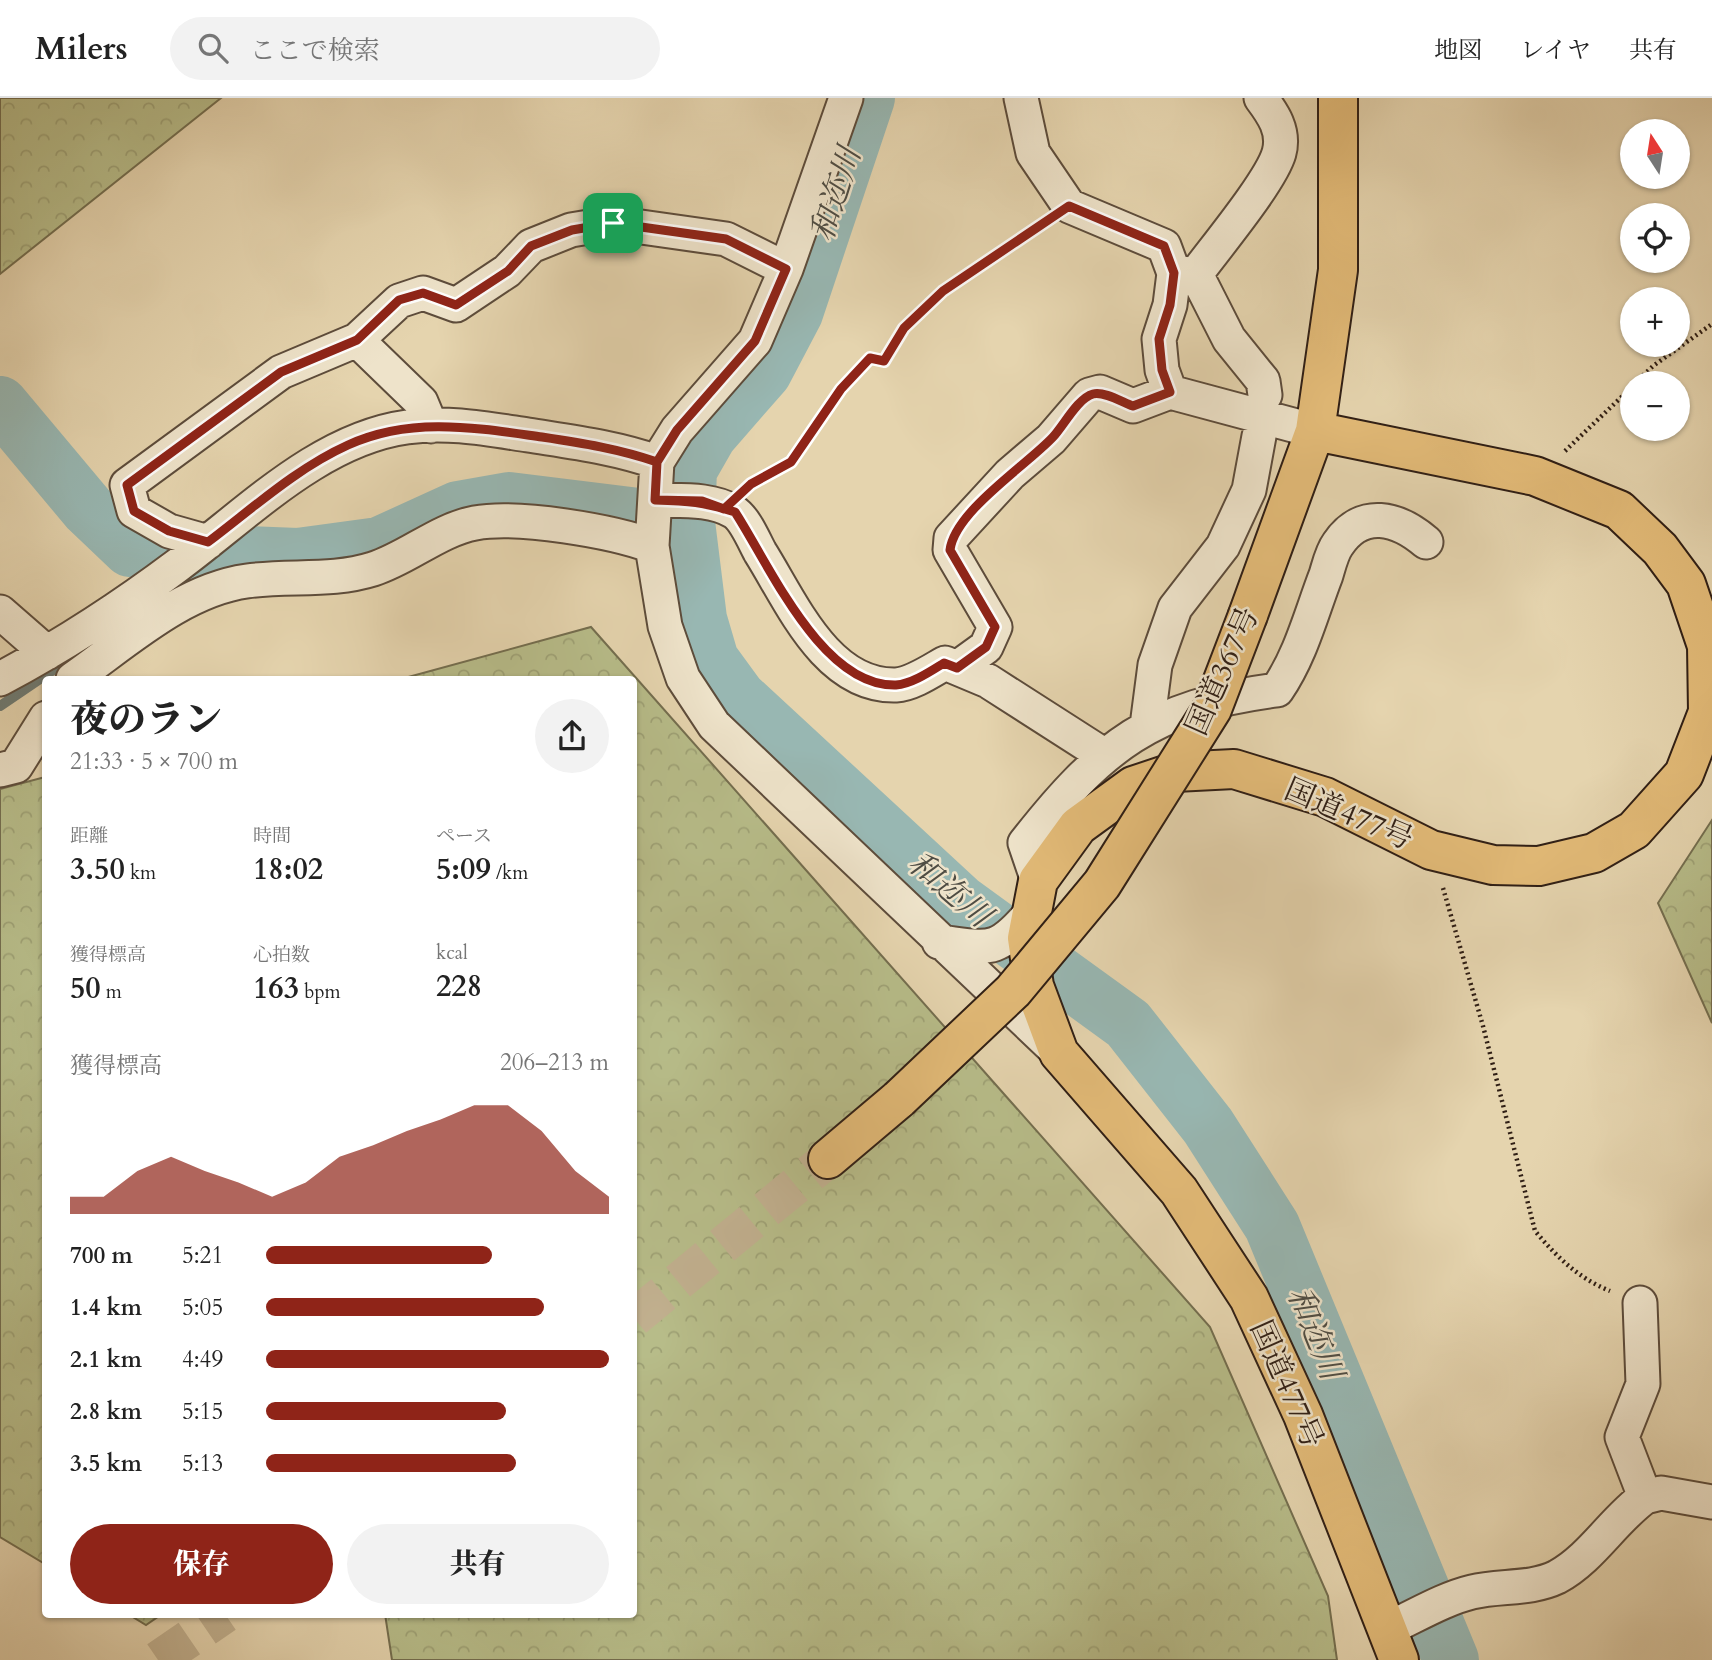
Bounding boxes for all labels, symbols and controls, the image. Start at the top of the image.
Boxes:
search box [170,17,660,80]
text: Milers [35,26,128,71]
icon: search [194,29,232,67]
text: ここで検索 [250,33,380,68]
text: 地図 [1434,34,1482,67]
text: レイヤ [1520,34,1591,67]
text: 共有 [1629,34,1677,67]
north arrow [1620,119,1690,189]
map controls [1620,119,1690,441]
water label: 和迩川 [800,139,873,247]
pin [583,193,643,253]
button: locate [1620,203,1690,273]
icon: arrive [594,204,632,242]
button: + [1620,287,1690,357]
button: − [1620,371,1690,441]
street label: 国道367号 [1176,601,1269,742]
text: 夜のラン [70,694,222,746]
button: share [535,699,609,773]
text: 21:33 · 5 × 700 m [70,746,238,777]
street label: 国道477号 [1278,769,1419,860]
text: 距離 [70,823,108,849]
text: 時間 [253,823,291,849]
text: ペース [436,823,492,849]
water label: 和迩川 [898,842,1003,939]
text: 3.50 [70,849,125,890]
text: 18:02 [253,849,323,890]
text: 5:09 [436,849,491,890]
text: km [125,860,156,886]
text: /km [491,860,528,886]
text: kcal [436,940,468,966]
text: 獲得標高 [70,942,146,968]
text: 心拍数 [253,942,310,968]
text: 228 [436,966,482,1007]
text: 50 [70,968,101,1009]
text: 163 [253,968,299,1009]
text: m [101,979,122,1005]
text: bpm [299,979,341,1005]
text: 206–213 m [500,1047,609,1078]
text: 獲得標高 [70,1050,162,1081]
text: 700 m [70,1240,133,1271]
text: 5:21 [182,1240,223,1271]
water label: 和迩川 [1277,1281,1355,1389]
text: 1.4 km [70,1292,142,1323]
text: 5:05 [182,1292,223,1323]
street label: 国道477号 [1240,1314,1333,1455]
text: 2.1 km [70,1344,142,1375]
text: 4:49 [182,1344,223,1375]
text: 2.8 km [70,1396,142,1427]
text: 5:15 [182,1396,223,1427]
text: 3.5 km [70,1448,142,1479]
text: 5:13 [182,1448,223,1479]
button: 保存 [70,1524,333,1604]
button: 共有 [347,1524,609,1604]

